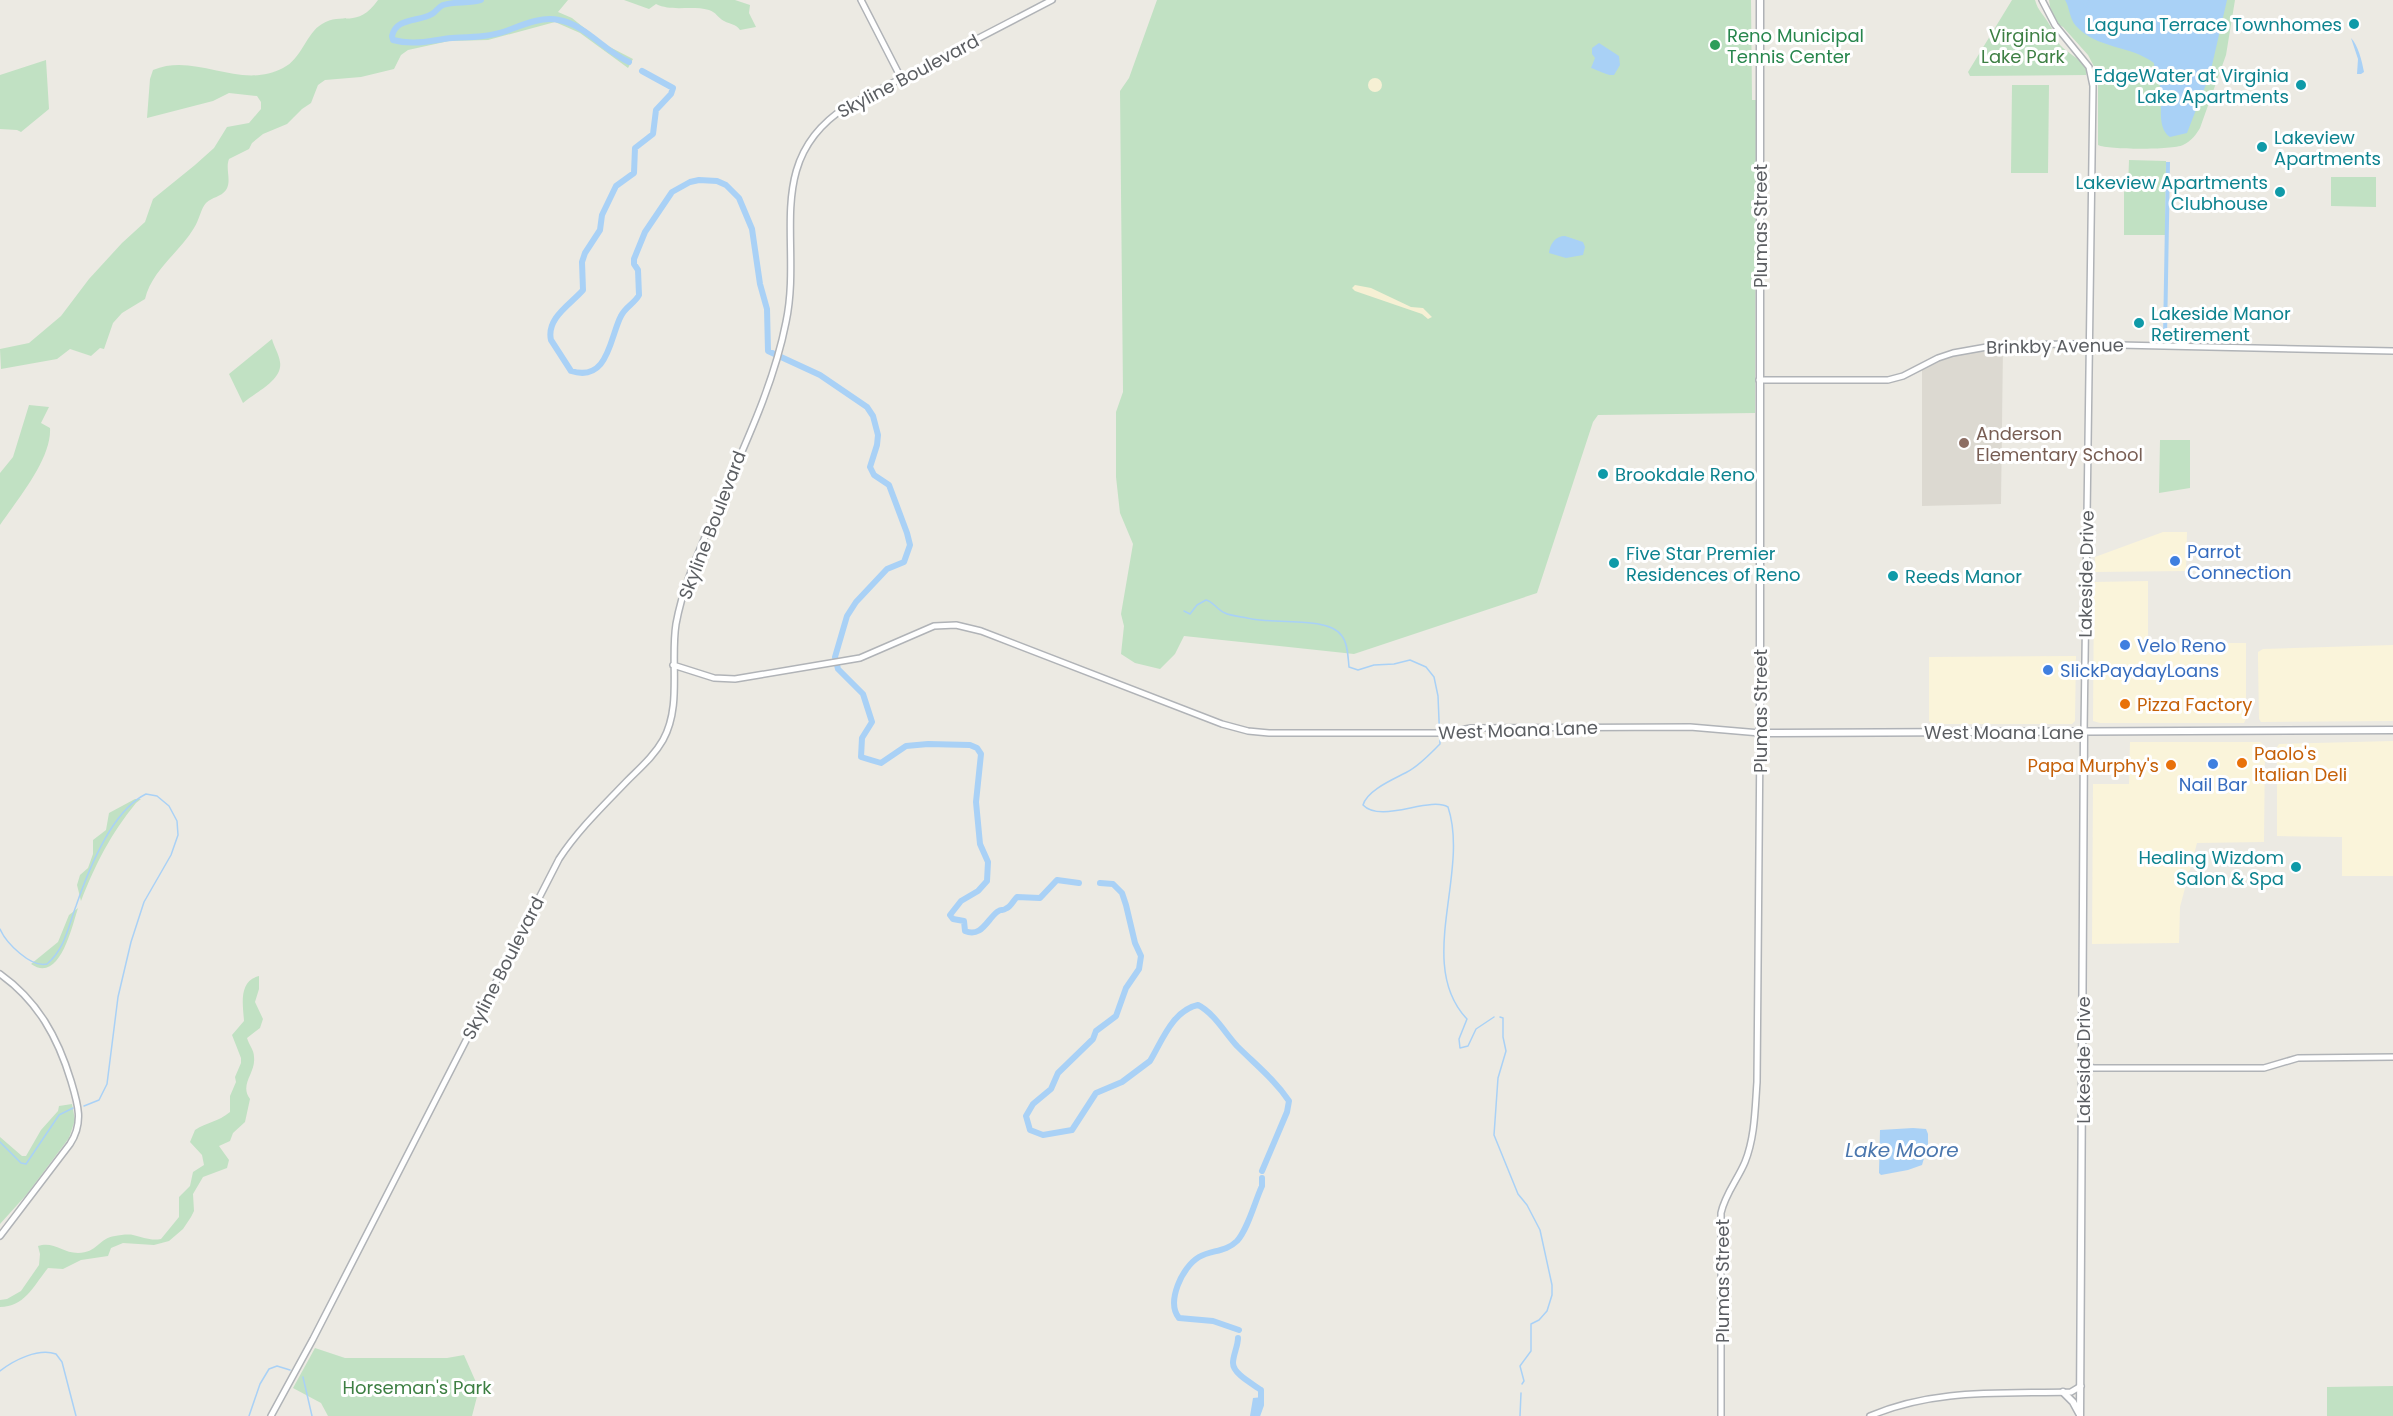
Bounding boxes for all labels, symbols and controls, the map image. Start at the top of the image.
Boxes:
place label: Laguna Terrace Townhomes [2087,12,2342,37]
marker: Laguna Terrace Townhomes [2347,17,2361,31]
place label: Reno Municipal Tennis Center [1727,23,1864,69]
park label: Virginia Lake Park [1981,23,2066,69]
street label: Skyline Boulevard [833,28,983,124]
marker: Reno Municipal Tennis Center [1708,38,1722,52]
place label: EdgeWater at Virginia Lake Apartments [2094,63,2289,109]
marker: EdgeWater at Virginia Lake Apartments [2294,78,2308,92]
place label: Lakeview Apartments [2274,125,2381,171]
marker: Lakeview Apartments [2255,140,2269,154]
street label: Plumas Street [1748,164,1773,288]
place label: Lakeview Apartments Clubhouse [2075,170,2268,216]
marker: Lakeview Apartments Clubhouse [2273,185,2287,199]
place label: Lakeside Manor Retirement [2151,301,2291,347]
marker: Lakeside Manor Retirement [2132,316,2146,330]
street label: Brinkby Avenue [1986,332,2124,360]
place label: Anderson Elementary School [1976,421,2143,467]
marker: Anderson Elementary School [1957,436,1971,450]
street label: Skyline Boulevard [672,447,752,603]
place label: Brookdale Reno [1615,462,1755,487]
marker: Brookdale Reno [1596,467,1610,481]
street label: Lakeside Drive [2072,510,2100,638]
place label: Parrot Connection [2187,539,2292,585]
place label: Five Star Premier Residences of Reno [1626,541,1800,587]
marker: Parrot Connection [2168,554,2182,568]
marker: Five Star Premier Residences of Reno [1607,556,1621,570]
place label: Reeds Manor [1905,564,2022,589]
marker: Reeds Manor [1886,569,1900,583]
place label: Velo Reno [2137,633,2226,658]
marker: Velo Reno [2118,638,2132,652]
street label: Plumas Street [1748,649,1773,773]
place label: SlickPaydayLoans [2060,658,2219,683]
marker: SlickPaydayLoans [2041,663,2055,677]
place label: Pizza Factory [2137,692,2252,717]
marker: Pizza Factory [2118,697,2132,711]
street label: West Moana Lane [1438,715,1598,745]
street label: West Moana Lane [1924,720,2084,745]
place label: Paolo's Italian Deli [2254,741,2347,787]
place label: Papa Murphy's [2027,753,2159,778]
marker: Paolo's Italian Deli [2235,756,2249,770]
marker: Nail Bar [2206,757,2220,771]
marker: Papa Murphy's [2164,758,2178,772]
place label: Nail Bar [2179,772,2247,797]
place label: Healing Wizdom Salon & Spa [2138,845,2284,891]
marker: Healing Wizdom Salon & Spa [2289,860,2303,874]
street label: Skyline Boulevard [456,892,550,1044]
street label: Lakeside Drive [2071,996,2096,1124]
water label: Lake Moore [1845,1136,1959,1164]
street label: Plumas Street [1710,1219,1735,1343]
park label: Horseman's Park [342,1375,492,1400]

